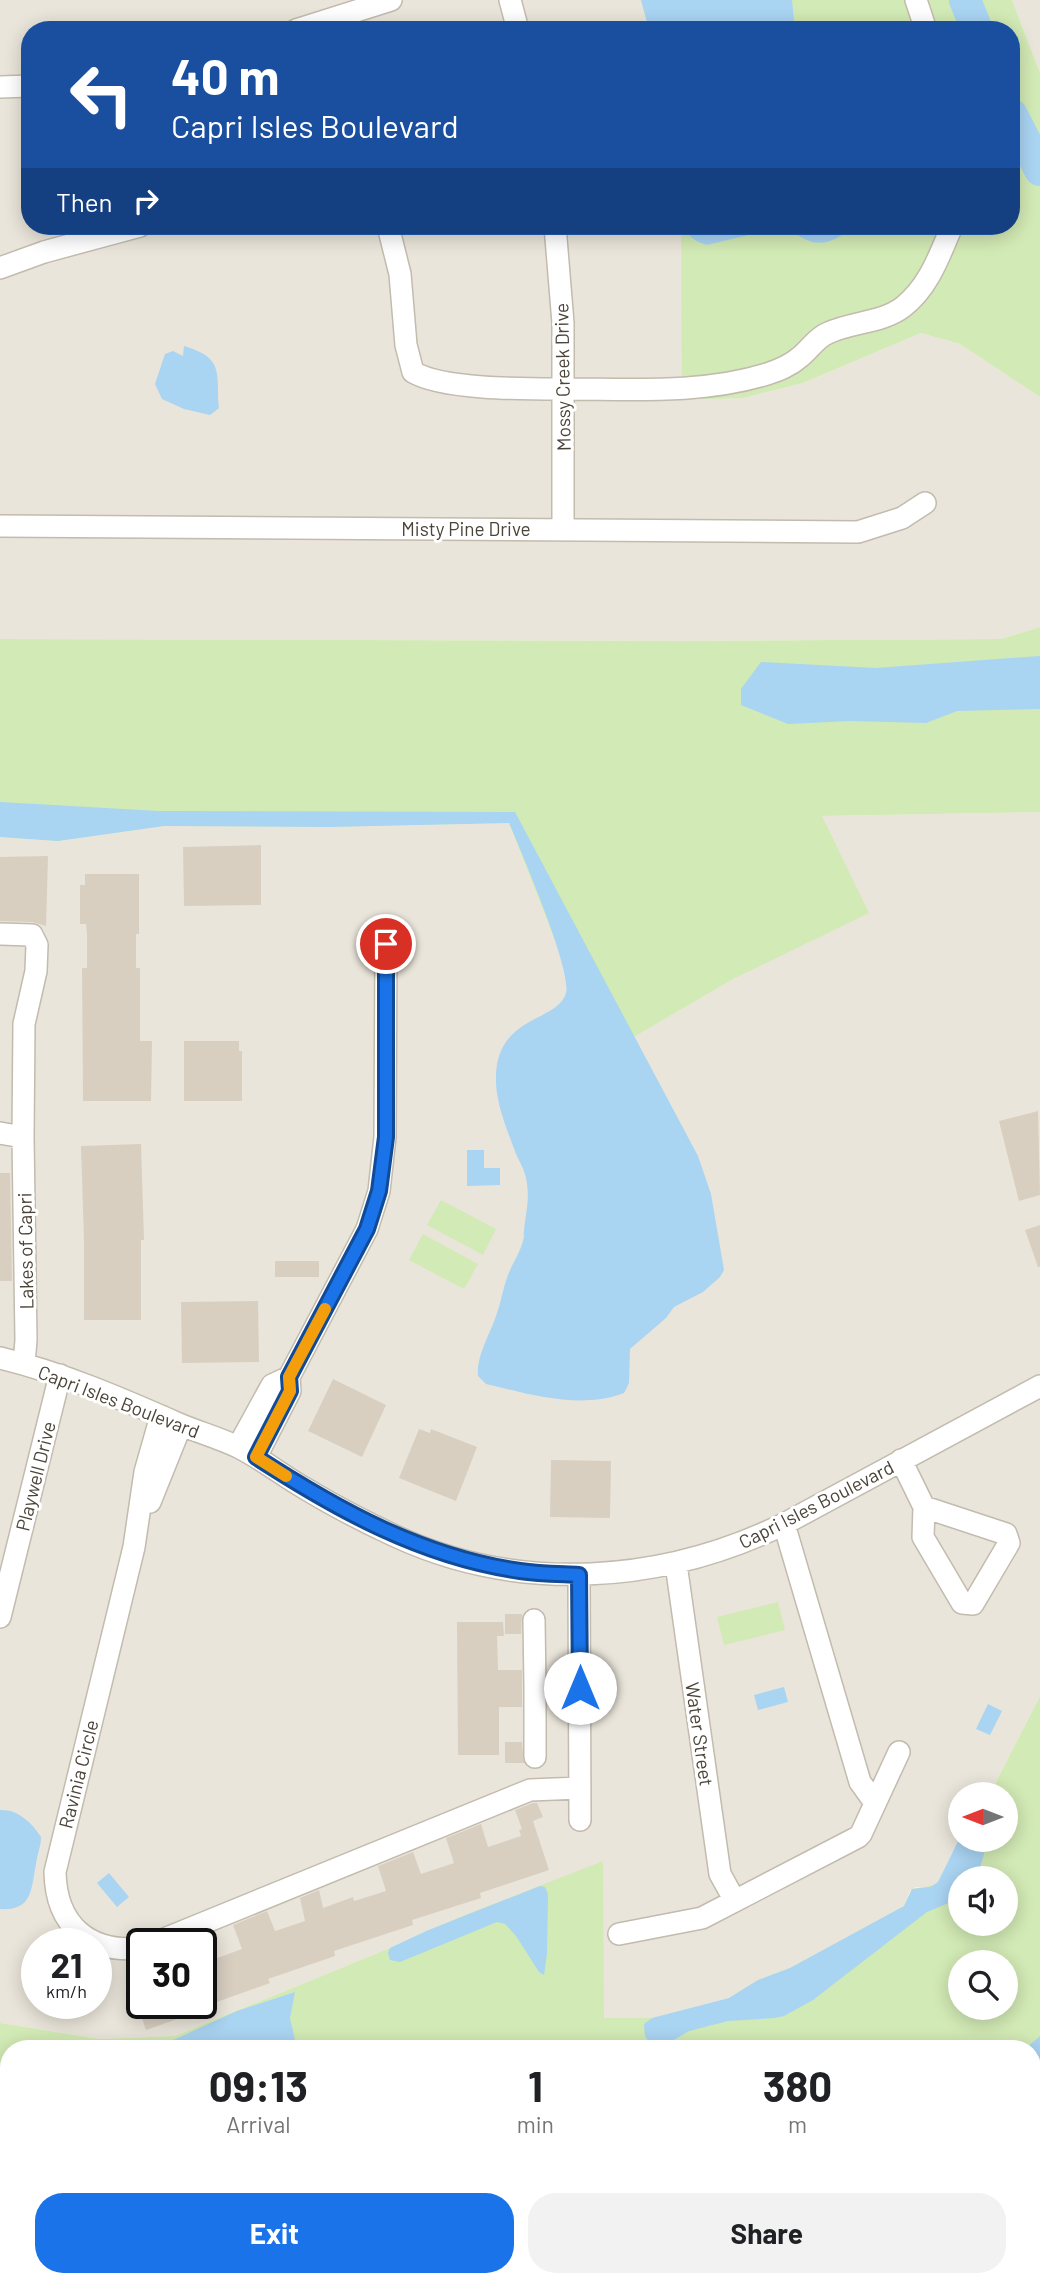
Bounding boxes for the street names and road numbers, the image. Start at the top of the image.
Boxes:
street label: Mossy Creek Drive [549,303,575,451]
street label: Misty Pine Drive [401,517,531,540]
street label: Lakes of Capri [12,1192,38,1310]
street label: Capri Isles Boulevard [35,1360,203,1442]
street label: Playwell Drive [10,1419,60,1533]
street label: Capri Isles Boulevard [735,1455,897,1553]
street label: Water Street [681,1681,719,1787]
street label: Ravinia Circle [53,1717,103,1831]

